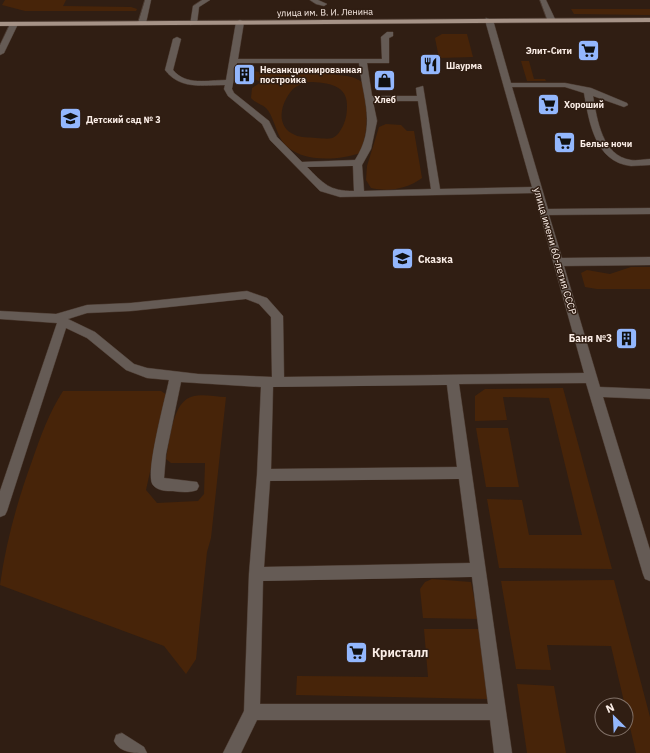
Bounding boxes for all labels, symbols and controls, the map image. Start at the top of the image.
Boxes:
street label: улица им. В. И. Ленина [277,6,373,18]
supermarket icon: Элит-Сити [575,37,601,63]
place label: Элит-Сити [526,45,572,56]
restaurant icon: Шаурма [417,52,443,78]
place label: Шаурма [446,60,482,71]
building icon: Несанкционированная постройка [232,61,258,87]
place label: Несанкционированная постройка [260,64,362,85]
shop icon: Хлеб [372,67,398,93]
supermarket icon: Хороший [535,91,561,117]
place label: Хлеб [374,94,396,105]
place label: Хороший [564,99,604,110]
school or university icon: Детский сад № 3 [58,106,84,132]
place label: Детский сад № 3 [86,114,161,125]
supermarket icon: Белые ночи [551,130,577,156]
place label: Белые ночи [580,138,632,149]
street label: улица имени 60-летия СССР [531,186,579,316]
school or university icon: Сказка [389,246,415,272]
place label: Сказка [418,253,453,266]
building icon: Баня №3 [614,325,640,351]
place label: Баня №3 [569,332,612,345]
supermarket icon: Кристалл [343,639,369,665]
place label: Кристалл [372,645,428,660]
north arrow [594,697,634,737]
text: N [603,700,616,716]

